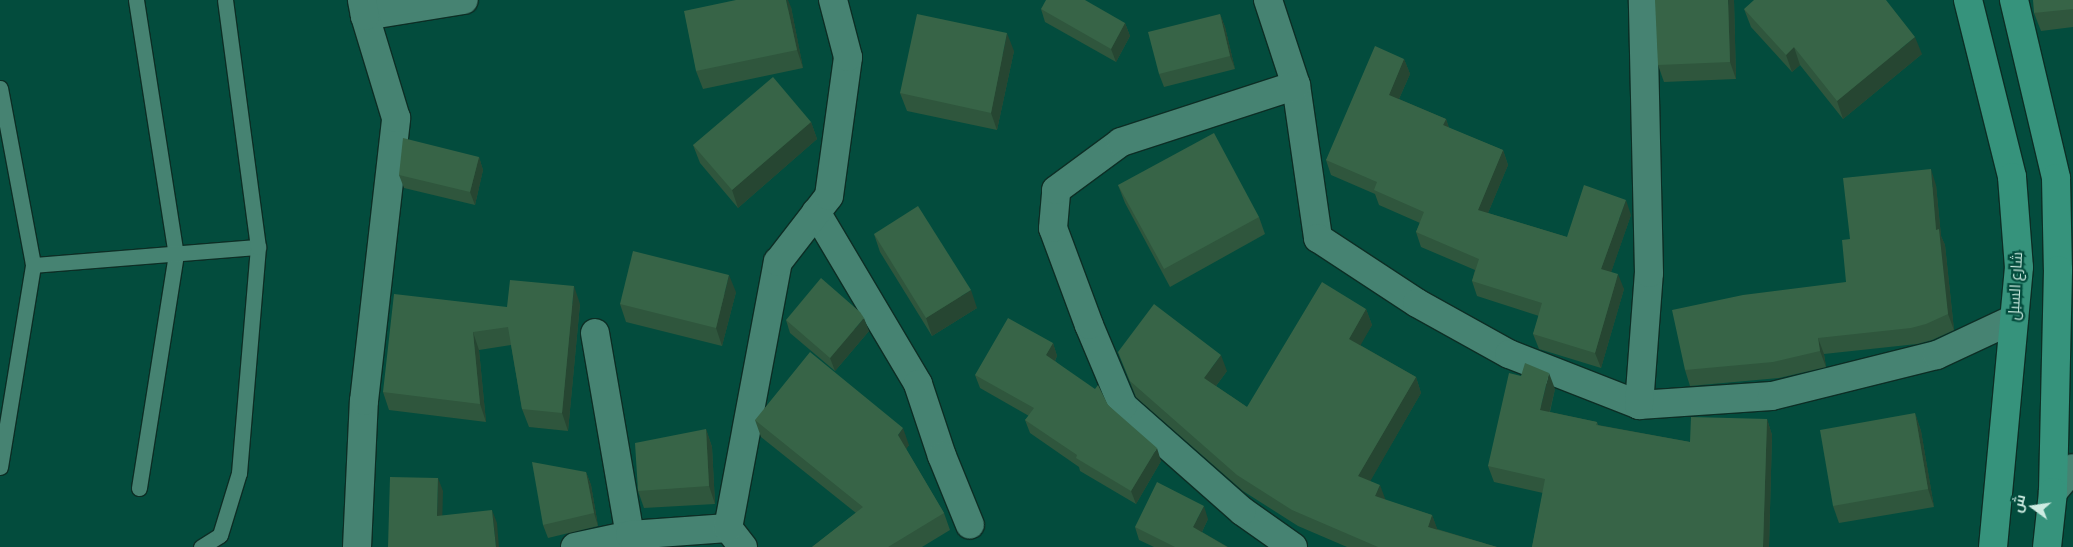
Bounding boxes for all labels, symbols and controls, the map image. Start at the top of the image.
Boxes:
street label: شارع السبل [2004,251,2026,321]
north arrow [2008,482,2058,532]
text: ش [2009,493,2028,514]

